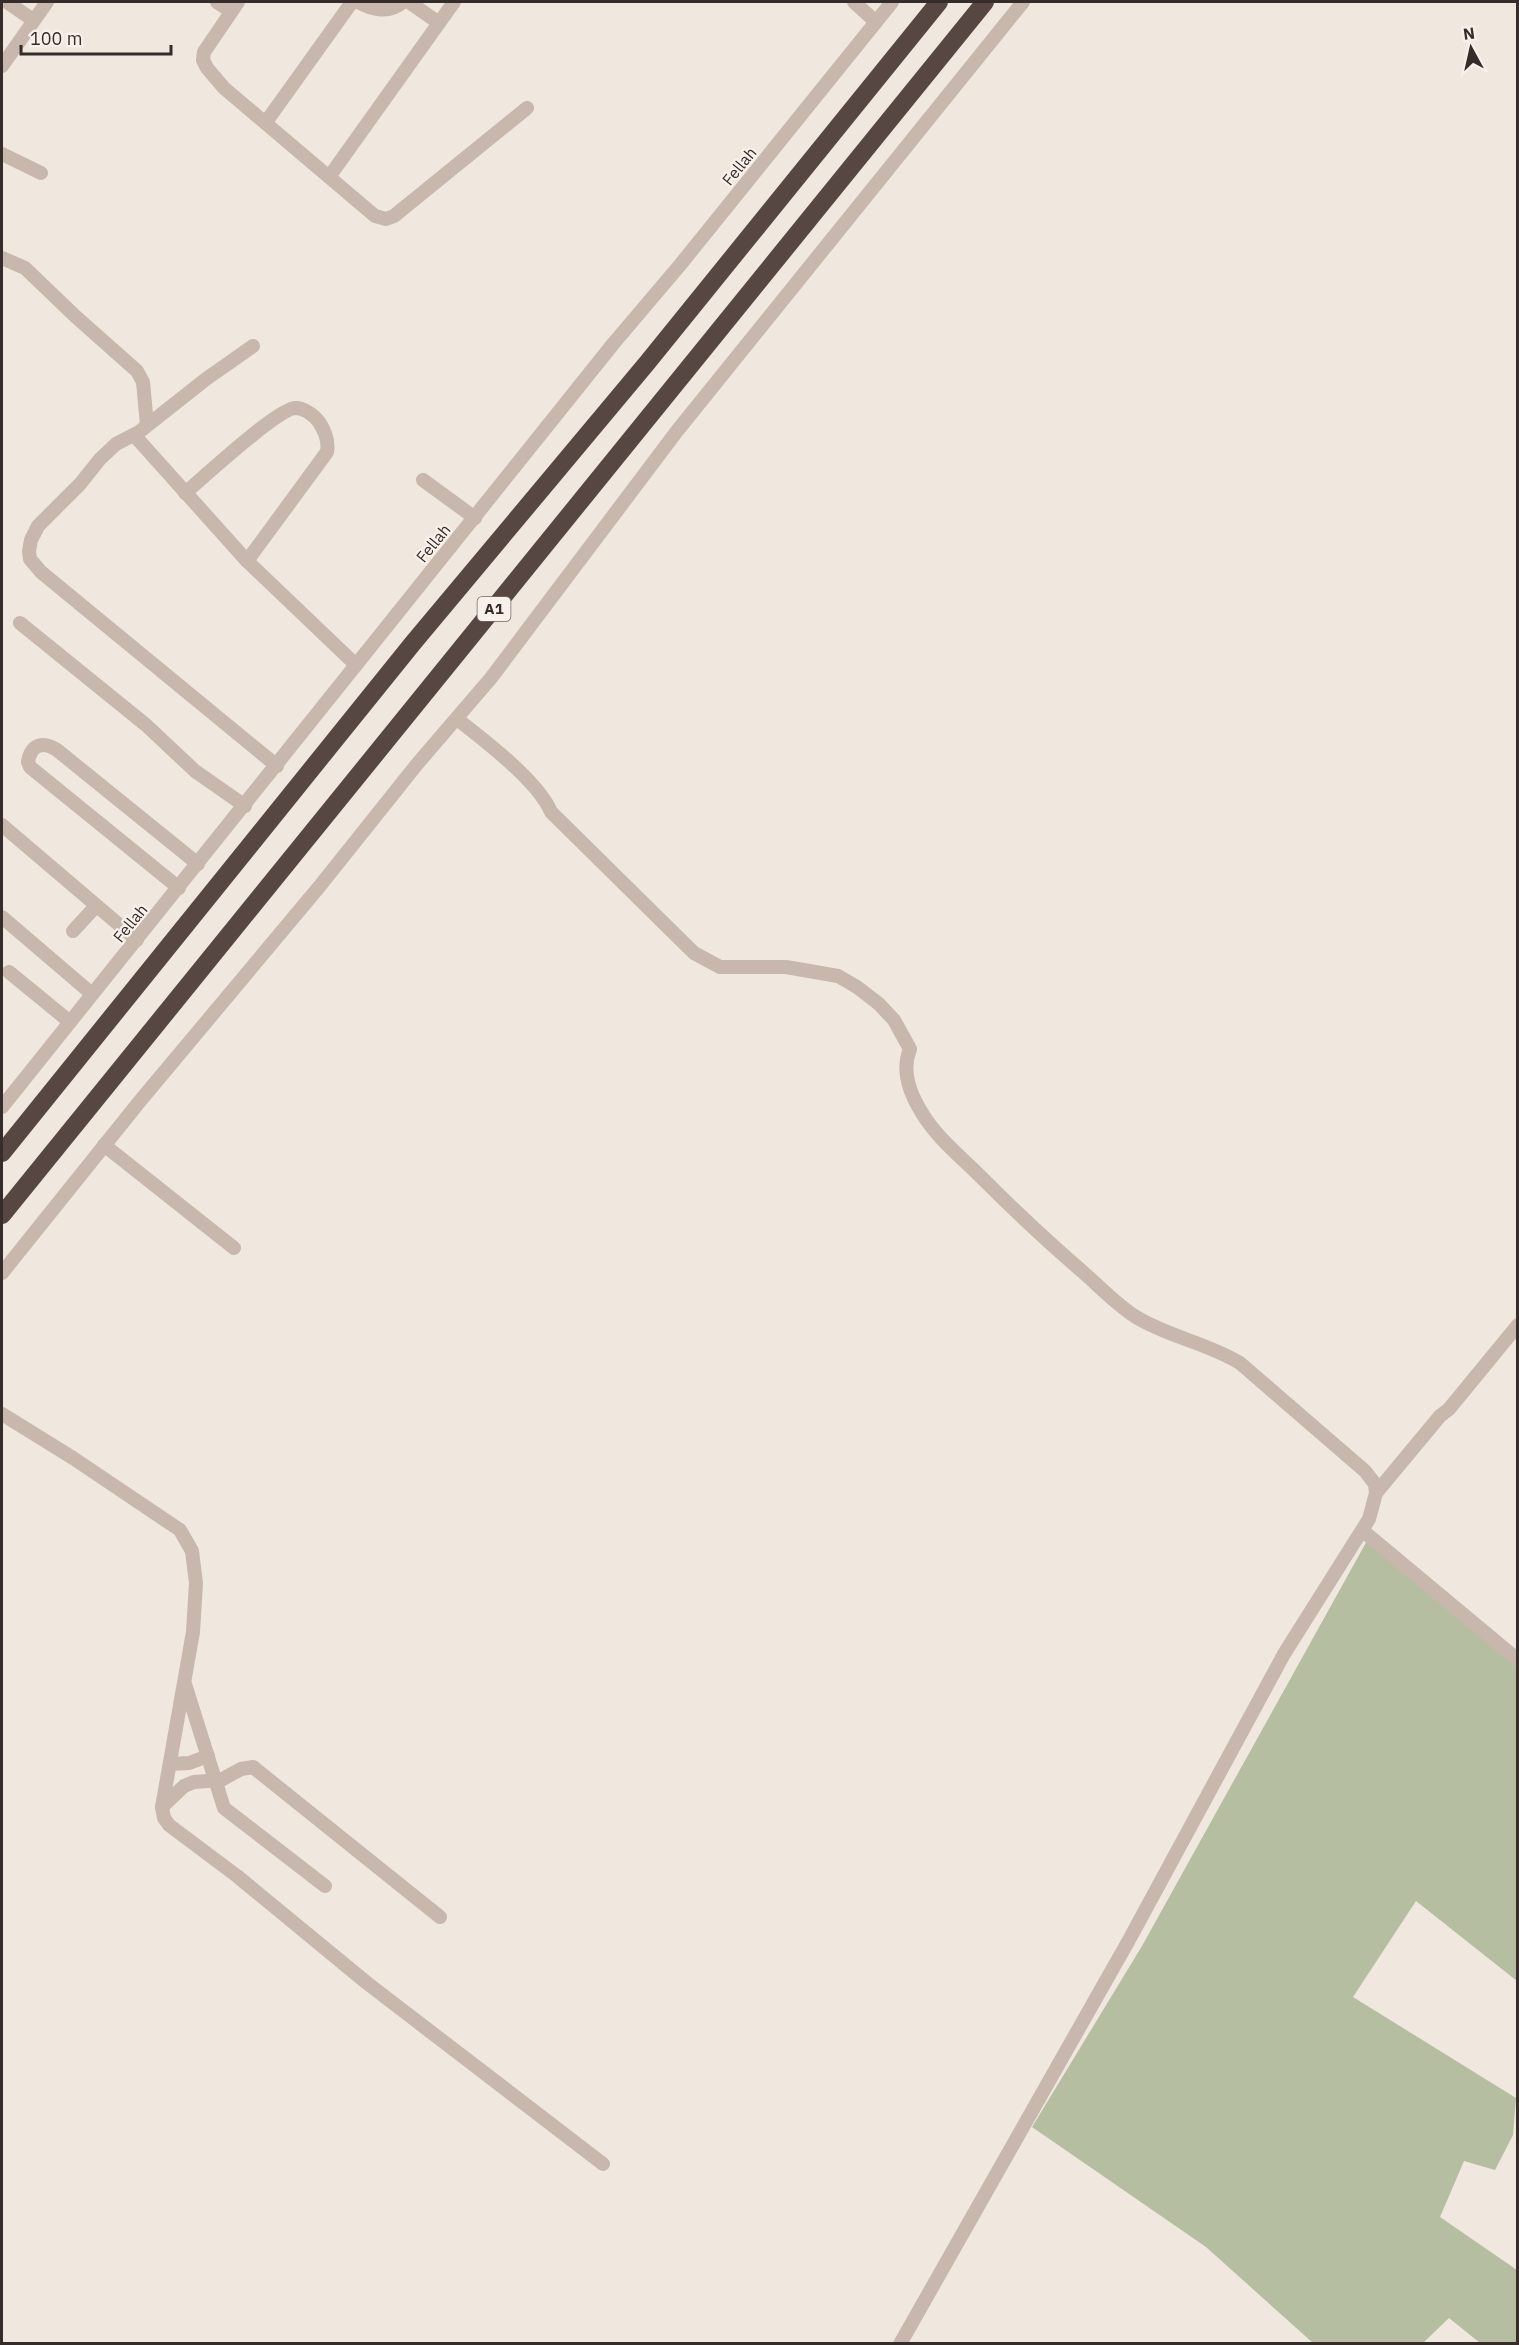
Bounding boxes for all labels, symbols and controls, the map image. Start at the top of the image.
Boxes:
scale bar [21,18,171,56]
north arrow [1441,18,1501,78]
text: N [1462,22,1476,44]
text: 100 m [30,27,82,50]
street label: Fellah [718,143,760,189]
street label: Fellah [412,520,454,566]
road number: A1 [478,597,510,621]
street label: Fellah [109,900,151,946]

